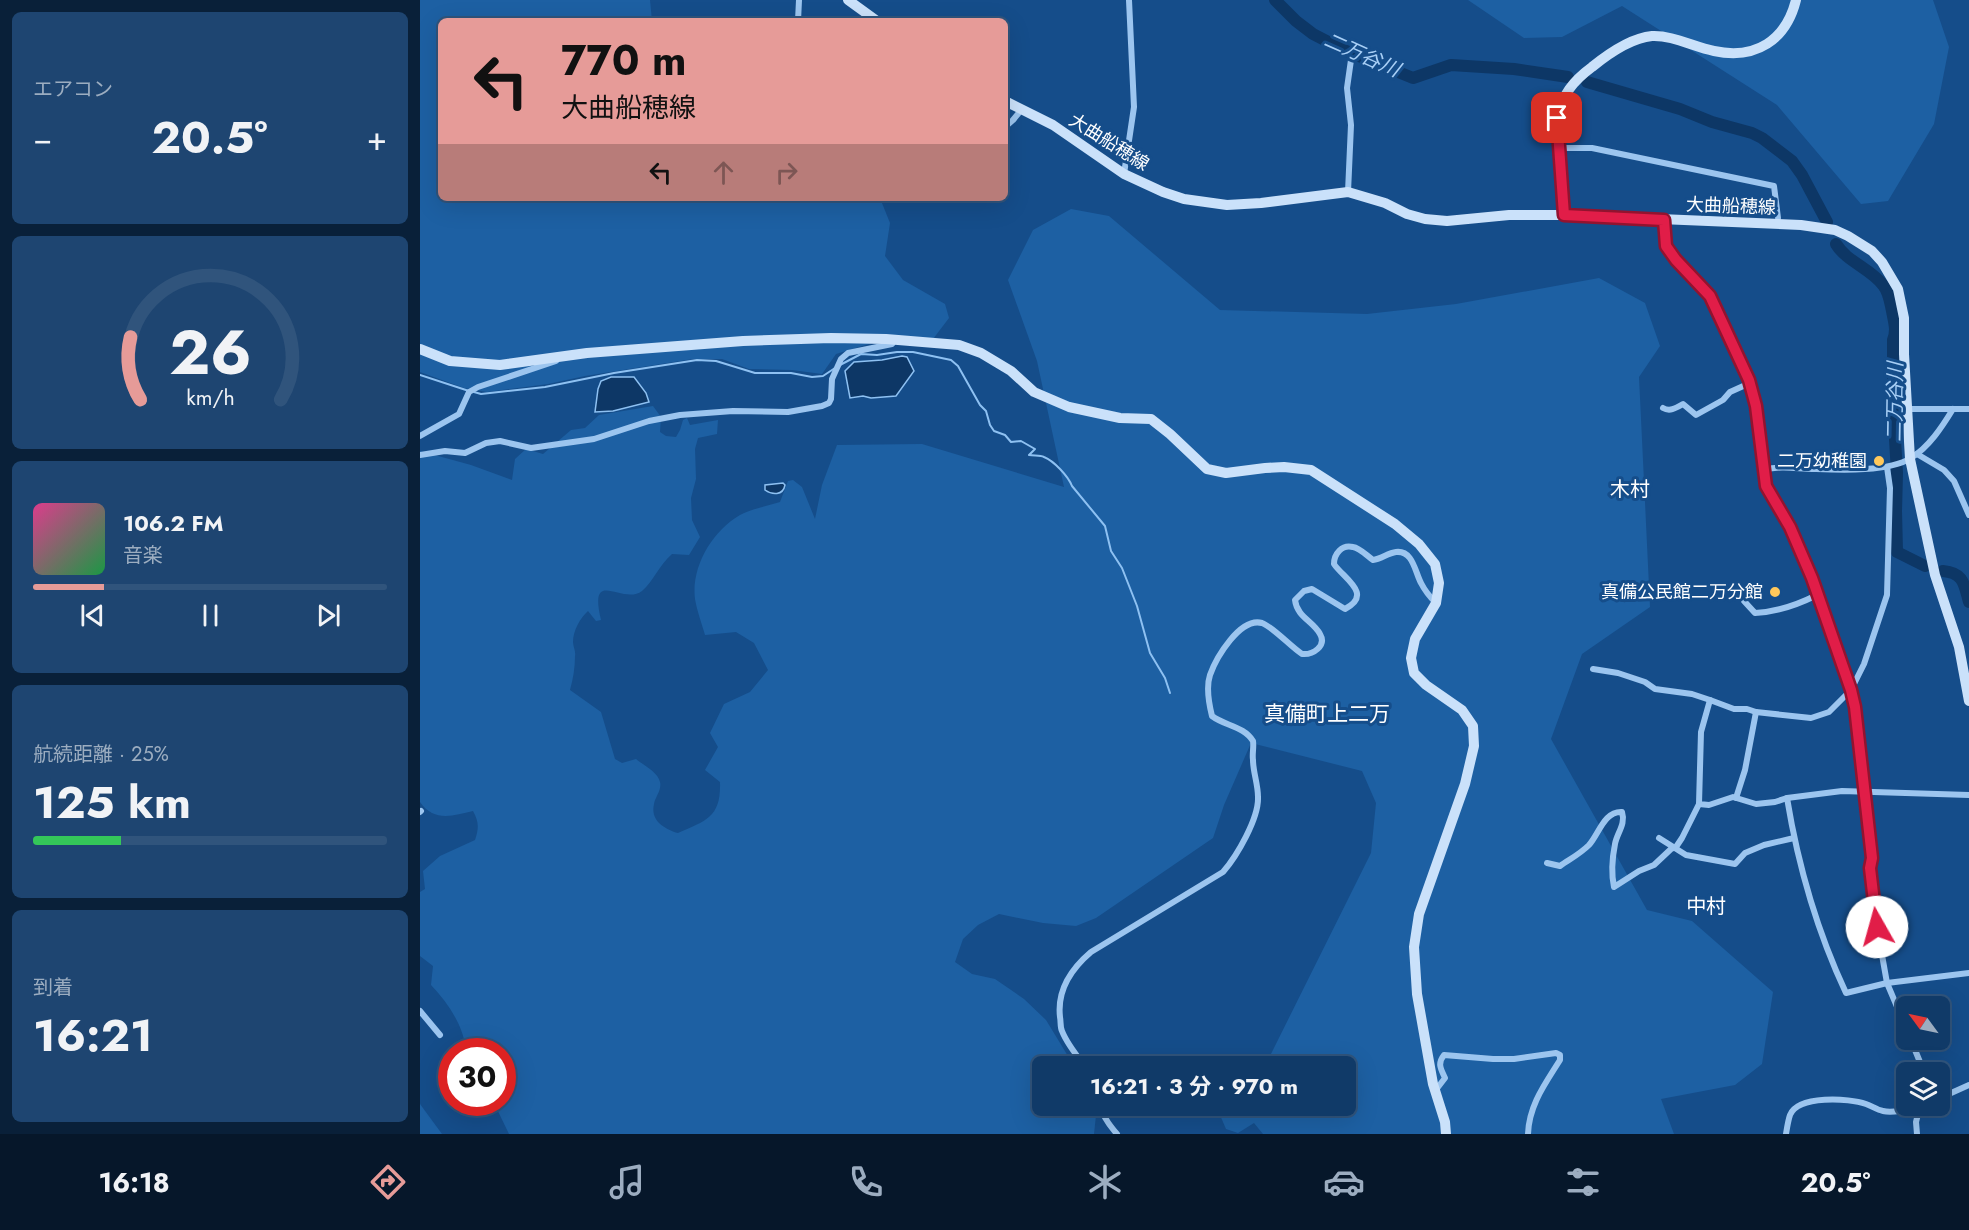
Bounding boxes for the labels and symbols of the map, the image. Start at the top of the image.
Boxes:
water label: 二万谷川 [1320,25,1406,85]
pin [1531,92,1582,143]
street label: 大曲船穂線 [1064,107,1154,177]
street label: 大曲船穂線 [1686,191,1776,221]
water label: 二万谷川 [1880,360,1910,442]
place label: 二万幼稚園 [1777,448,1867,474]
marker: 二万幼稚園 [1872,454,1886,468]
district label: 木村 [1610,475,1650,504]
place label: 真備公民館二万分館 [1601,579,1763,605]
marker: 真備公民館二万分館 [1768,585,1782,599]
district label: 真備町上二万 [1264,699,1390,729]
district label: 中村 [1686,892,1726,921]
position arrow [1845,895,1909,959]
north arrow [1896,996,1950,1050]
speed limit sign: 30 [438,1038,516,1116]

